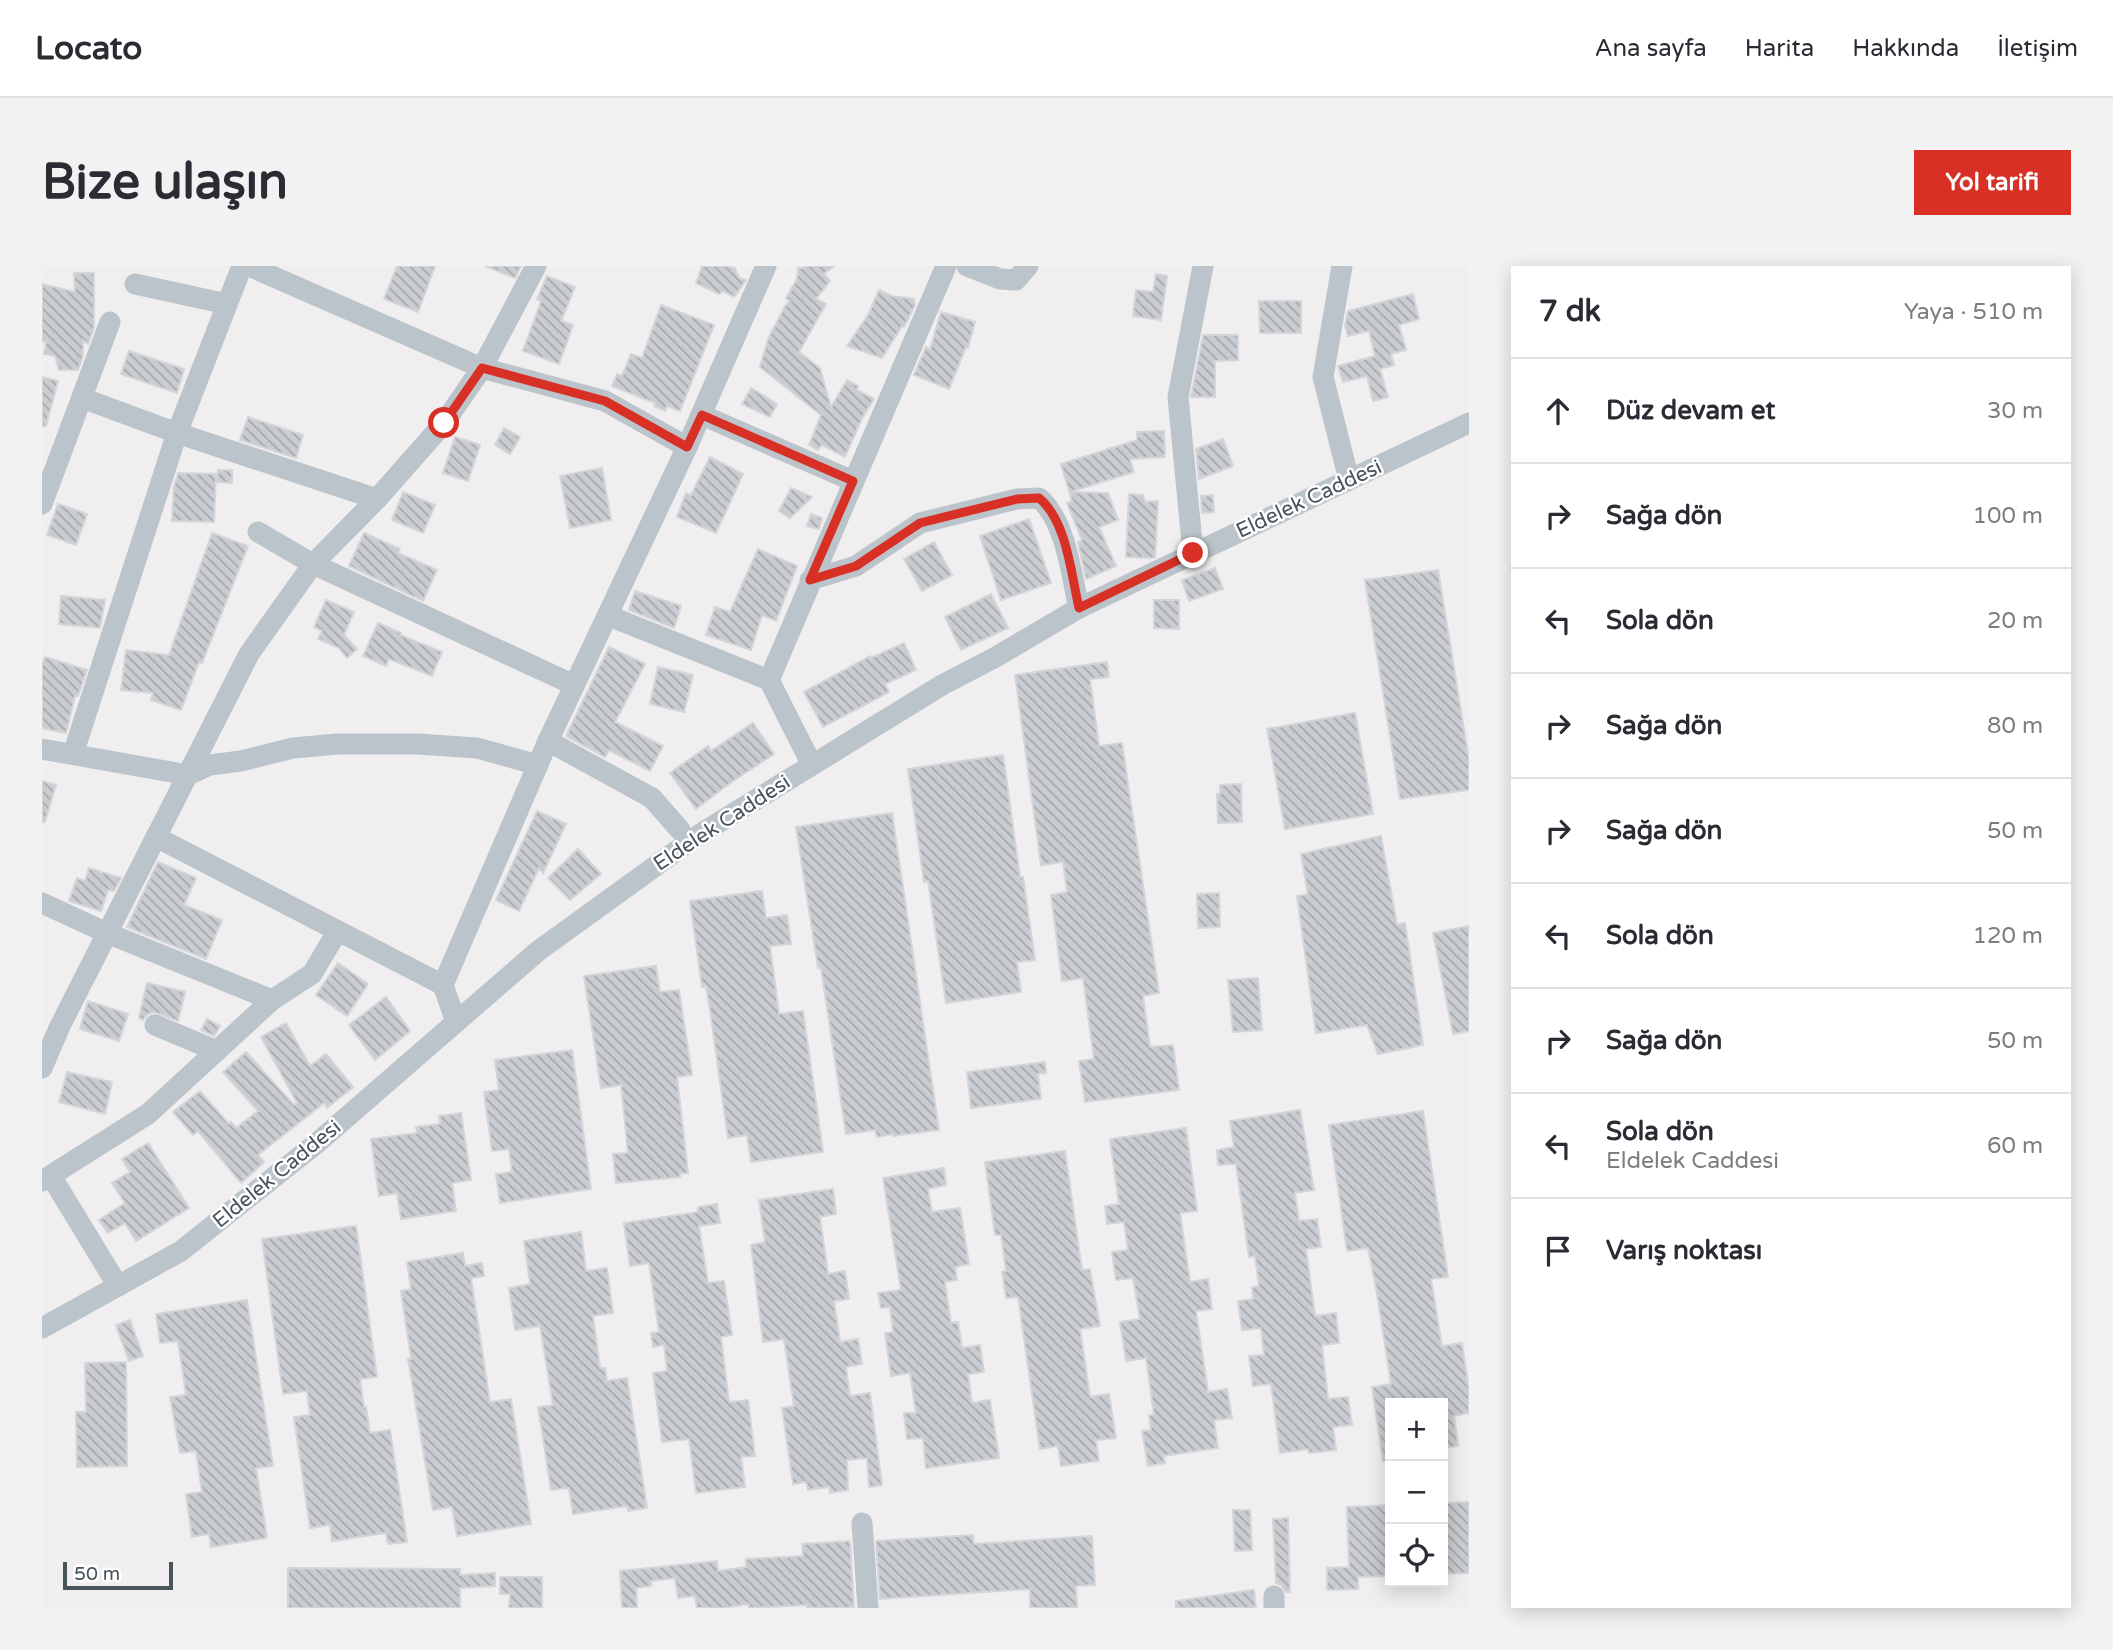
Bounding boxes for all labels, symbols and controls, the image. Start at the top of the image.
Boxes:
text: Locato [35,29,142,68]
text: Ana sayfa [1595,34,1707,63]
text: Harita [1745,34,1814,63]
text: Hakkında [1852,34,1959,63]
text: İletişim [1997,34,2078,63]
button: Yol tarifi [1914,150,2071,215]
text: Bize ulaşın [42,153,288,212]
text: 7 dk [1539,293,1601,330]
text: Yaya · 510 m [1904,298,2043,326]
icon: ahead [1539,392,1577,430]
text: Düz devam et [1606,395,1775,426]
text: 30 m [1987,397,2043,425]
route start [428,407,459,438]
street label: Eldelek Caddesi [1232,454,1386,544]
icon: right [1539,497,1577,535]
text: Sağa dön [1606,500,1722,531]
text: 100 m [1973,502,2043,530]
route end [1177,537,1208,568]
icon: left [1539,602,1577,640]
text: Sola dön [1606,605,1714,636]
text: 20 m [1987,607,2043,635]
icon: right [1539,707,1577,745]
text: Sağa dön [1606,710,1722,741]
text: 80 m [1987,712,2043,740]
street label: Eldelek Caddesi [649,770,795,876]
icon: right [1539,812,1577,850]
text: Sağa dön [1606,815,1722,846]
text: 50 m [1987,817,2043,845]
icon: left [1539,917,1577,955]
text: Sola dön [1606,920,1714,951]
text: 120 m [1973,922,2043,950]
icon: right [1539,1022,1577,1060]
text: Sağa dön [1606,1025,1722,1056]
text: 50 m [1987,1027,2043,1055]
street label: Eldelek Caddesi [208,1115,346,1233]
text: Sola dön [1606,1116,1714,1147]
icon: left [1539,1127,1577,1165]
text: 60 m [1987,1132,2043,1160]
text: Eldelek Caddesi [1606,1147,1779,1175]
icon: arrive [1539,1232,1577,1270]
text: Varış noktası [1606,1235,1762,1266]
map controls [1385,1398,1448,1587]
button: + [1385,1398,1448,1461]
button: − [1385,1461,1448,1524]
button: locate [1385,1524,1448,1587]
scale bar [63,1559,173,1591]
text: 50 m [74,1563,120,1585]

